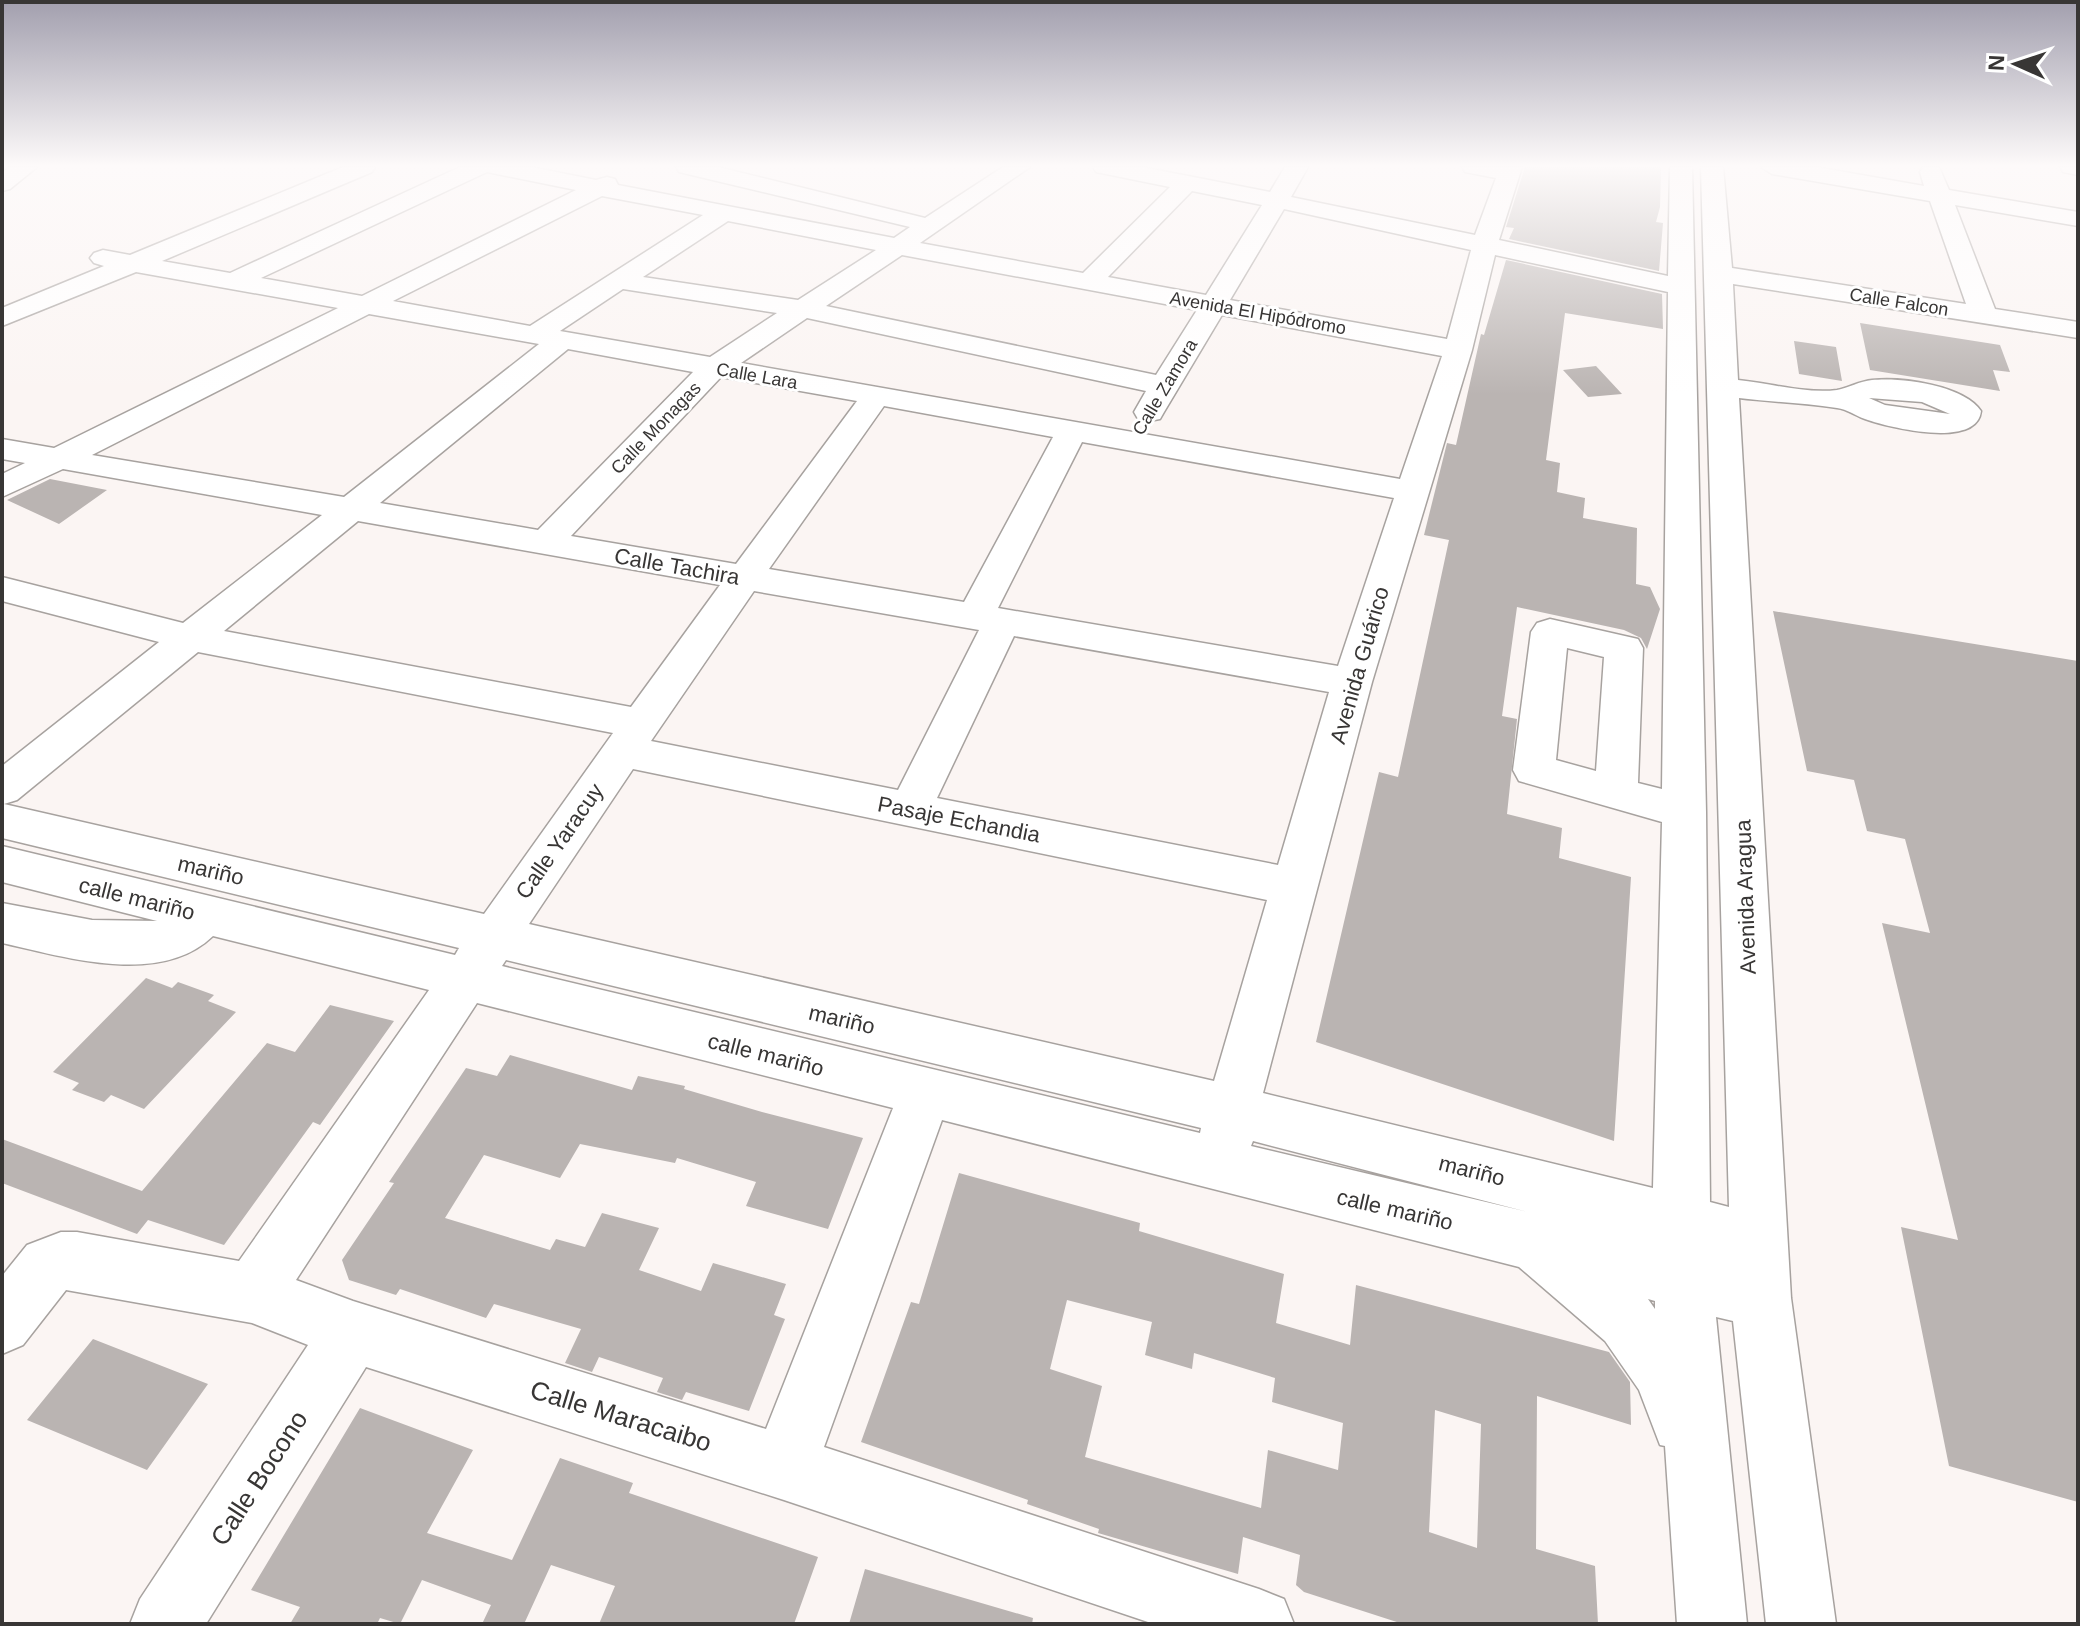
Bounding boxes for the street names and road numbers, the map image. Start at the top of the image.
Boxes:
street label: Calle Falcon [1848,284,1950,320]
street label: Avenida El Hipódromo [1168,288,1348,338]
street label: Calle Zamora [1129,335,1202,438]
street label: Calle Lara [715,359,800,393]
street label: Calle Monagas [607,378,705,478]
street label: Calle Tachira [612,543,742,590]
street label: Avenida Guárico [1325,584,1394,747]
street label: Calle Yaracuy [510,779,608,904]
street label: Pasaje Echandia [875,791,1043,848]
street label: Avenida Aragua [1730,818,1761,975]
street label: mariño [175,851,246,890]
street label: calle mariño [76,872,197,925]
street label: mariño [806,1000,877,1039]
street label: calle mariño [705,1028,826,1081]
street label: mariño [1436,1150,1508,1191]
street label: calle mariño [1334,1184,1455,1235]
street label: Calle Maracaibo [527,1374,715,1458]
street label: Calle Bocono [204,1405,314,1551]

